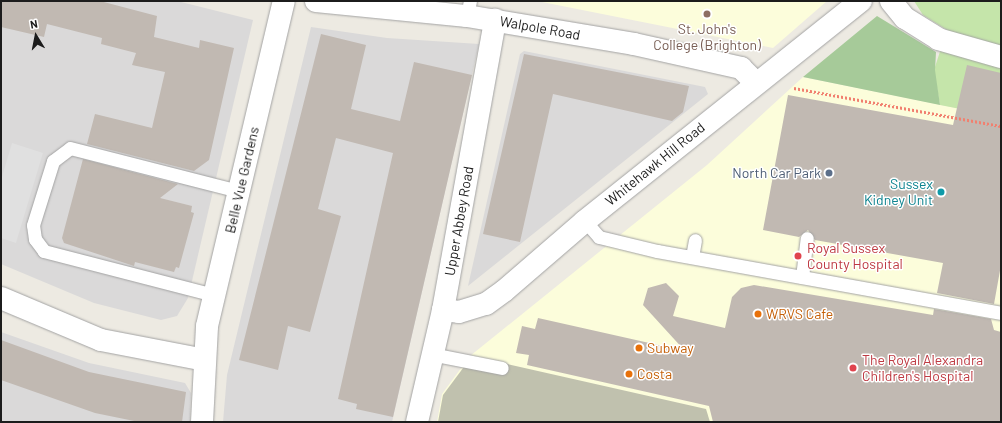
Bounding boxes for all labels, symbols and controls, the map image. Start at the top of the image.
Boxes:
marker: St. John's College (Brighton) [702,9,712,19]
street label: Walpole Road [498,13,582,43]
north arrow [16,16,56,56]
text: N [29,17,39,31]
place label: St. John's College (Brighton) [653,21,761,54]
street label: Whitehawk Hill Road [602,119,708,209]
street label: Belle Vue Gardens [222,125,262,235]
street label: Upper Abbey Road [441,165,477,277]
place label: North Car Park [732,165,821,181]
marker: North Car Park [824,168,834,178]
place label: Sussex Kidney Unit [864,176,933,208]
marker: Sussex Kidney Unit [936,187,946,197]
place label: Royal Sussex County Hospital [807,240,903,272]
marker: Royal Sussex County Hospital [792,250,804,262]
place label: WRVS Cafe [766,306,833,322]
marker: WRVS Cafe [753,309,763,319]
place label: Subway [647,340,694,356]
marker: Subway [634,343,644,353]
place label: The Royal Alexandra Children's Hospital [862,352,983,384]
marker: The Royal Alexandra Children's Hospital [847,362,859,374]
place label: Costa [637,366,672,382]
marker: Costa [624,369,634,379]

